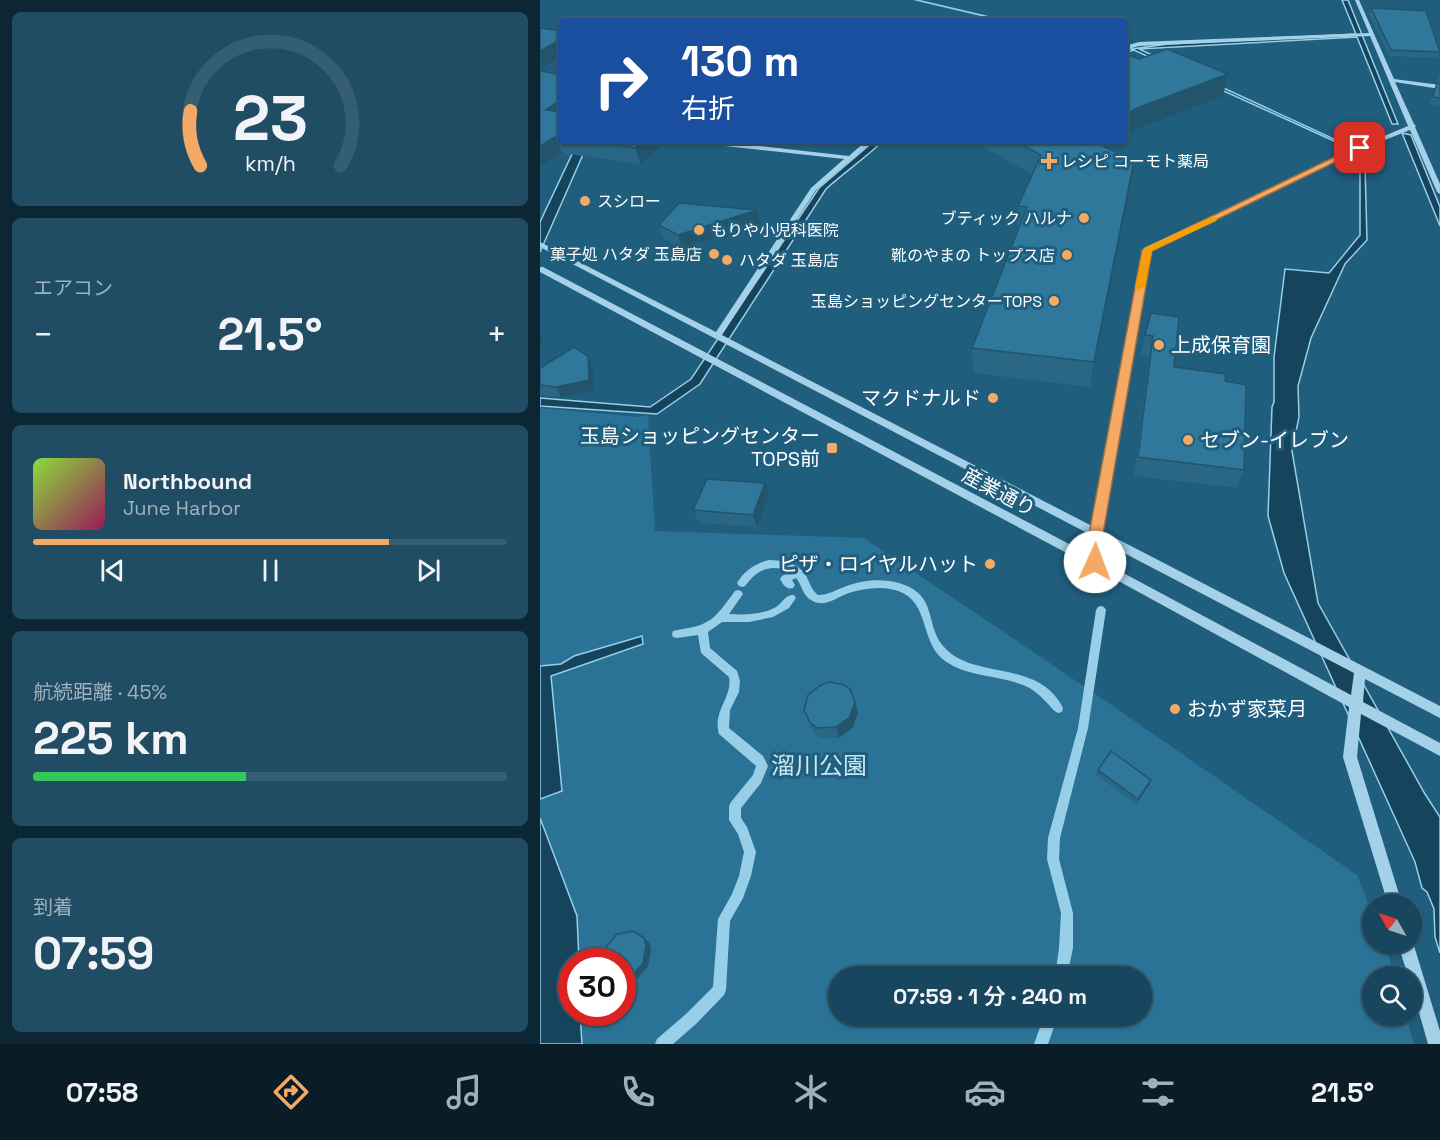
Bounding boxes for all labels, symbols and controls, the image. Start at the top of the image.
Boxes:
text: 130 m [681,35,799,88]
icon: right [582,42,660,120]
text: 23 [232,79,307,158]
text: 右折 [681,91,735,126]
pin [1334,122,1385,173]
icon: arrive [1343,131,1376,164]
text: km/h [244,151,296,178]
place label: レシピ コーモト薬局 [1061,151,1209,172]
marker: レシピ コーモト薬局 [1042,154,1056,168]
place label: スシロー [597,191,661,212]
marker: スシロー [578,194,592,208]
place label: ブティック ハルナ [941,208,1072,229]
marker: ブティック ハルナ [1077,211,1091,225]
place label: もりや小児科医院 [711,220,839,241]
marker: もりや小児科医院 [692,223,706,237]
place label: 菓子処 ハタダ 玉島店 [550,244,702,265]
place label: 靴のやまの トップス店 [891,245,1055,266]
marker: 菓子処 ハタダ 玉島店 [707,247,721,261]
marker: 靴のやまの トップス店 [1060,248,1074,262]
place label: ハタダ 玉島店 [739,250,839,271]
marker: ハタダ 玉島店 [720,253,734,267]
text: エアコン [33,275,113,301]
place label: 玉島ショッピングセンターTOPS [811,291,1042,312]
marker: 玉島ショッピングセンターTOPS [1047,294,1061,308]
text: 21.5° [217,306,323,363]
text: − [33,314,53,356]
text: + [487,314,507,356]
place label: 上成保育園 [1171,332,1271,358]
marker: 上成保育園 [1152,338,1166,352]
place label: マクドナルド [861,385,981,411]
marker: マクドナルド [986,391,1000,405]
place label: 玉島ショッピングセンター TOPS前 [580,423,820,472]
place label: セブン-イレブン [1200,427,1349,453]
marker: セブン-イレブン [1181,433,1195,447]
marker: 玉島ショッピングセンター TOPS前 [825,441,839,455]
street label: 産業通り [958,462,1040,522]
text: Northbound [123,467,252,495]
text: June Harbor [123,495,241,521]
position arrow [1063,530,1127,594]
place label: ピザ・ロイヤルハット [779,551,978,577]
icon: previous [96,554,129,587]
icon: pause [254,554,287,587]
icon: next [412,554,445,587]
marker: ピザ・ロイヤルハット [983,557,997,571]
text: 航続距離 · 45% [33,679,167,705]
place label: おかず家菜月 [1187,696,1307,722]
marker: おかず家菜月 [1168,702,1182,716]
text: 225 km [33,710,189,767]
park label: 溜川公園 [771,750,867,781]
text: 到着 [33,894,73,920]
north arrow [1362,894,1422,954]
map controls [1362,894,1422,1026]
text: 07:59 [33,925,154,982]
speed limit sign: 30 [558,948,636,1026]
button: search [1362,966,1422,1026]
text: 07:59 · 1 分 · 240 m [893,982,1087,1010]
icon: directions [270,1071,312,1113]
icon: music [443,1071,485,1113]
icon: phone [617,1071,659,1113]
icon: climate [790,1071,832,1113]
icon: car [964,1071,1006,1113]
icon: filters [1137,1071,1179,1113]
text: 07:58 [66,1075,138,1110]
text: 21.5° [1311,1075,1374,1110]

